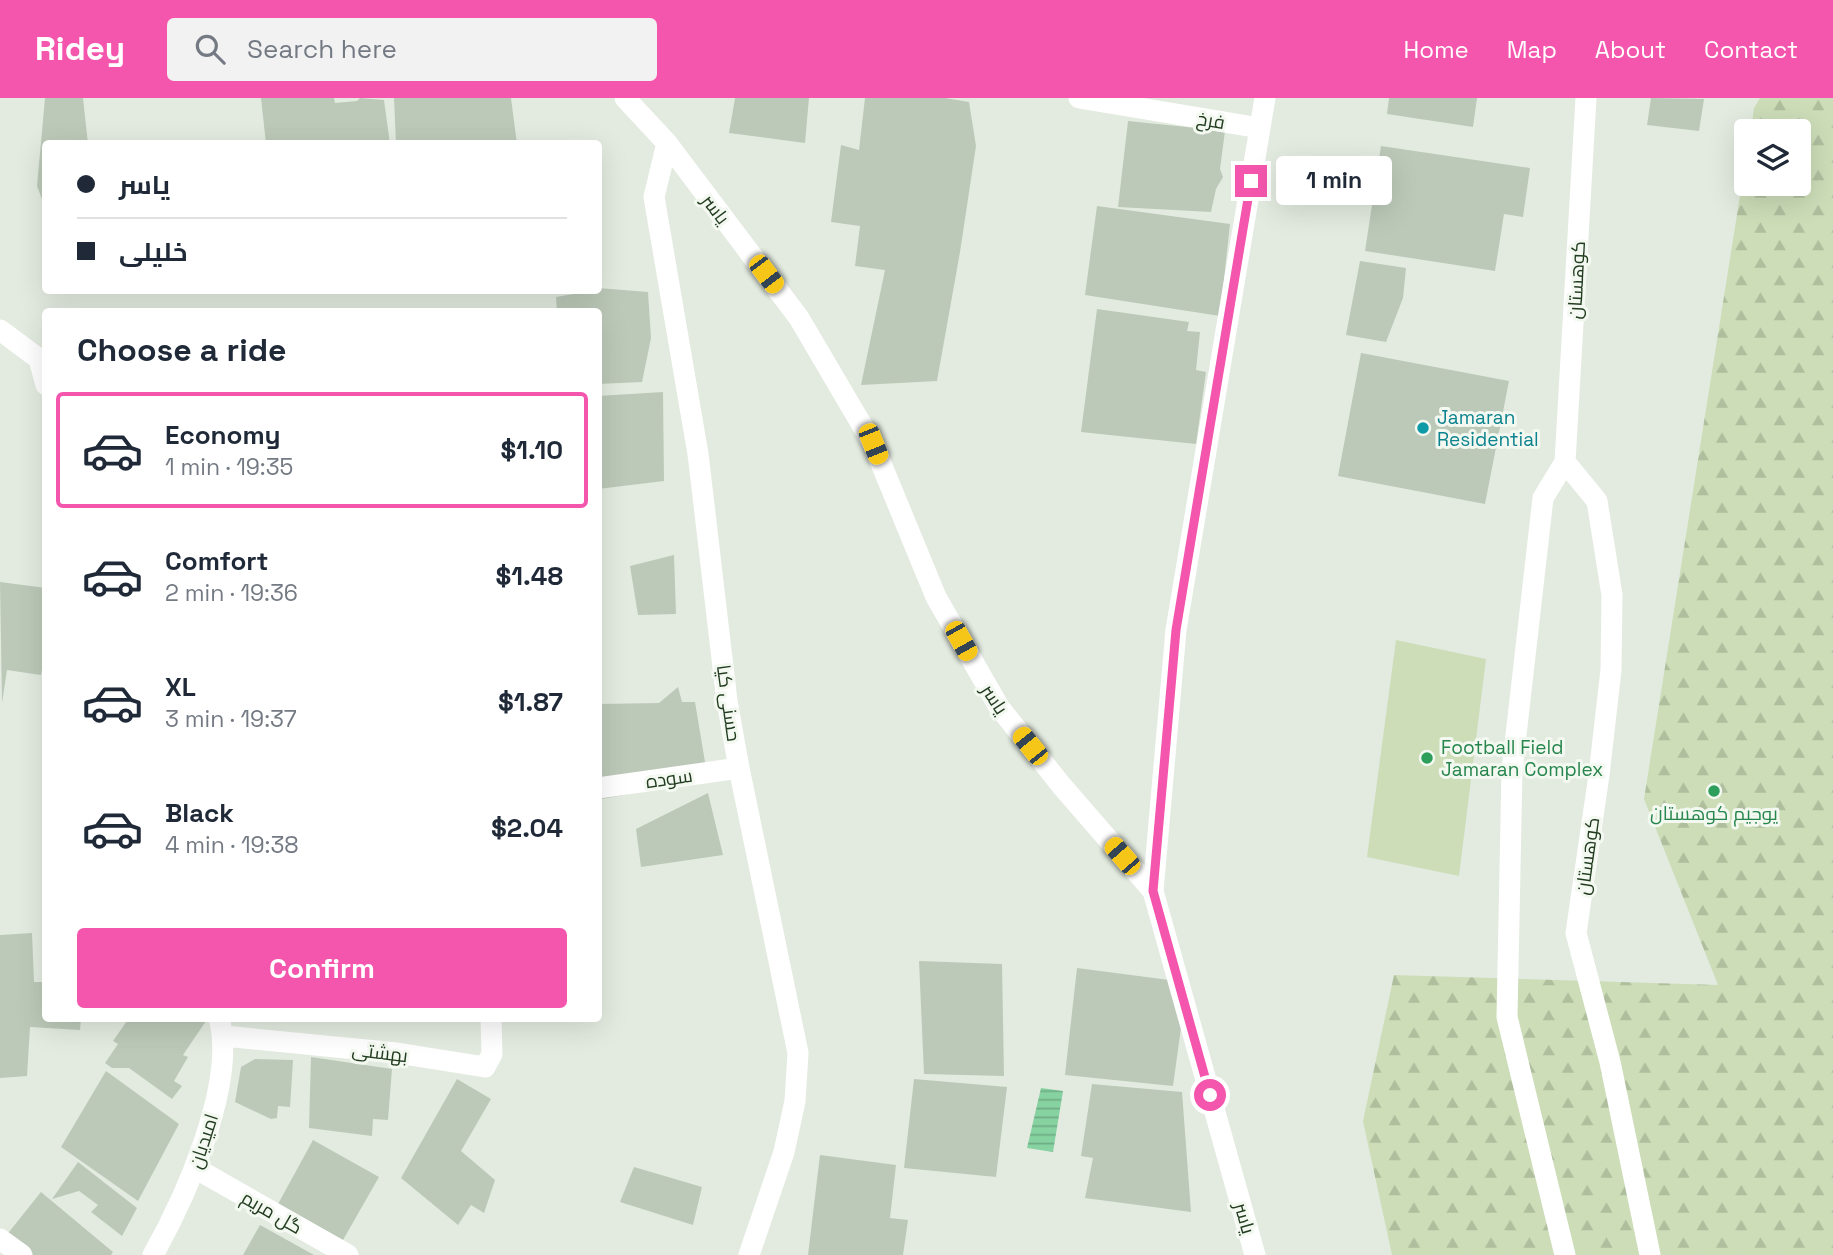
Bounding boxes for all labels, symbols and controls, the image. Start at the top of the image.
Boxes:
search box [167,18,657,81]
text: Ridey [35,28,125,70]
icon: search [191,30,229,68]
text: Search here [247,32,397,66]
text: Home [1403,34,1469,65]
text: Map [1507,34,1557,65]
text: About [1595,34,1666,65]
text: Contact [1704,34,1798,65]
street label: فرخ [1195,106,1227,136]
map controls [1734,119,1811,196]
button: layers [1734,119,1811,196]
callout: 1 min [1276,156,1391,206]
route end [1235,165,1267,197]
text: 1 min [1306,165,1362,195]
text: یاسر [119,168,170,202]
street label: یاسر [695,188,735,230]
text: خلیلی [119,235,187,269]
street label: کوهستان [1562,240,1591,320]
car [745,251,788,297]
text: Choose a ride [77,330,287,370]
place label: Jamaran Residential [1437,405,1539,452]
text: Economy [165,418,281,452]
icon: car [81,419,144,482]
marker: Jamaran Residential [1415,420,1431,436]
car [856,421,891,467]
text: $1.10 [500,433,563,467]
text: 1 min · 19:35 [165,452,293,482]
text: Comfort [165,544,268,578]
icon: car [81,545,144,608]
text: $1.48 [496,559,563,593]
text: 2 min · 19:36 [165,578,298,608]
car [942,618,981,664]
street label: حسنی کیا [711,663,746,743]
text: XL [165,670,196,704]
icon: car [81,671,144,734]
street label: یاسر [975,678,1014,719]
text: $1.87 [498,685,563,719]
text: 3 min · 19:37 [165,704,297,734]
car [1009,723,1052,769]
place label: Football Field Jamaran Complex [1441,735,1603,782]
marker: Football Field Jamaran Complex [1419,750,1435,766]
street label: سوده [644,763,694,794]
marker: یوجیم کوهستان [1706,783,1722,799]
text: Black [165,796,234,830]
icon: car [81,797,144,860]
place label: یوجیم کوهستان [1650,801,1778,827]
text: $2.04 [491,811,563,845]
street label: کوهستان [1570,816,1605,897]
text: 4 min · 19:38 [165,830,299,860]
car [1101,833,1144,879]
button: Confirm [77,928,567,1008]
street label: بهشتی [350,1037,409,1068]
route start [1194,1079,1226,1111]
street label: امیدیان [183,1110,224,1172]
street label: گل مریم [236,1185,307,1241]
street label: یاسر [1228,1198,1261,1237]

